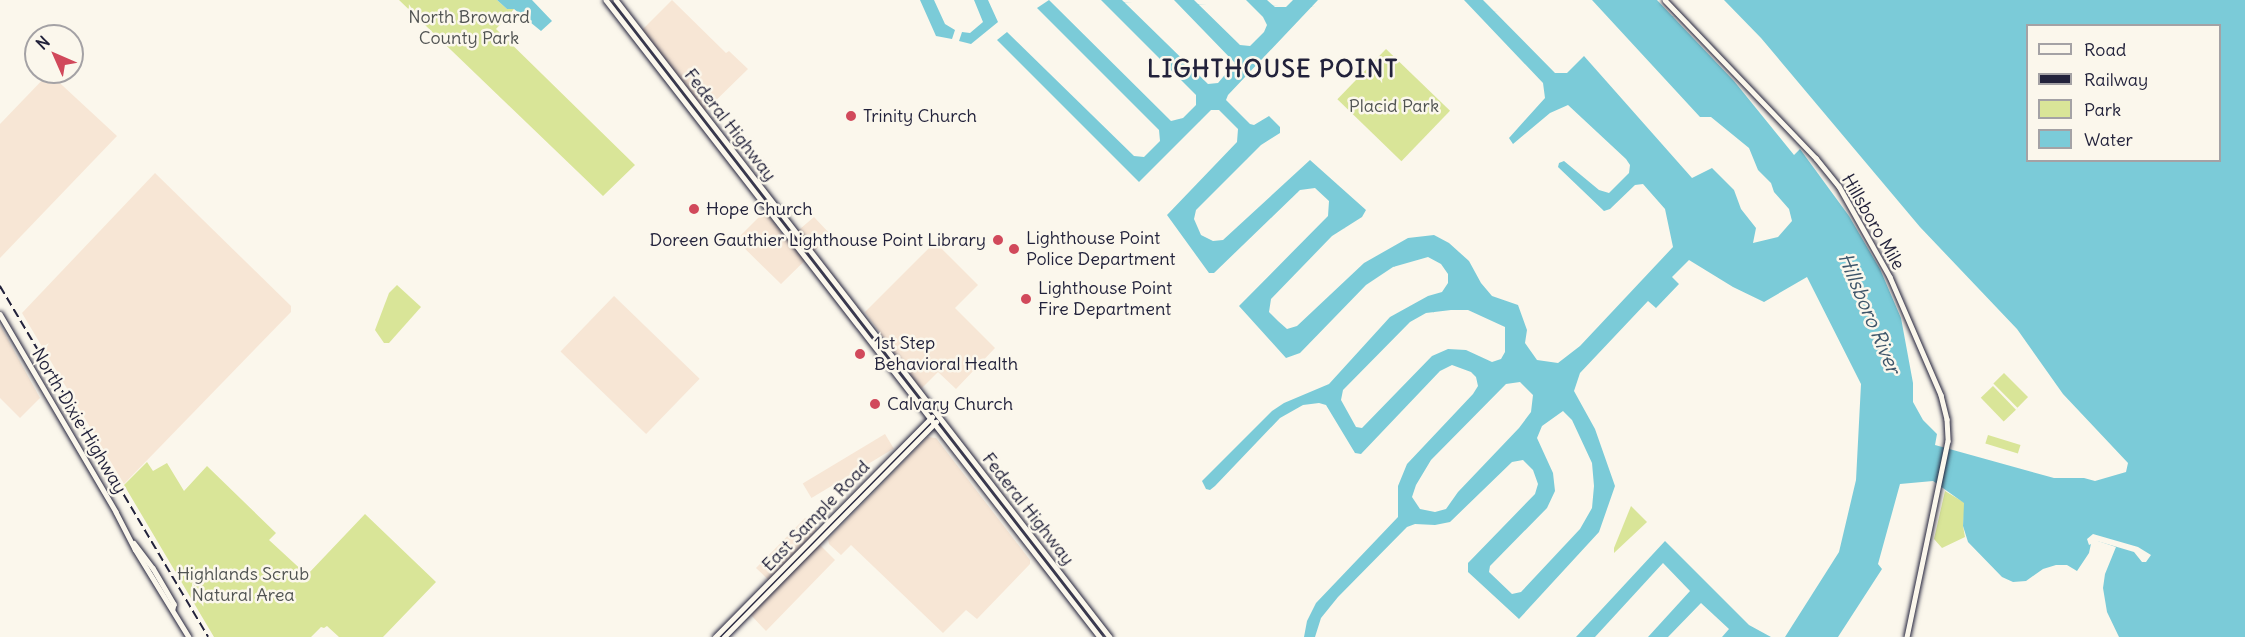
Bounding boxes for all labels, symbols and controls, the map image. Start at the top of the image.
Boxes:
park label: North Broward County Park [408,7,530,50]
north arrow [24,24,84,84]
legend [2026,24,2221,162]
text: N [32,32,54,54]
text: Road [2084,38,2126,61]
district label: LIGHTHOUSE POINT [1147,55,1399,83]
street label: Federal Highway [679,65,781,185]
text: Railway [2084,68,2148,91]
park label: Placid Park [1349,95,1439,117]
text: Park [2084,98,2121,121]
place label: Trinity Church [863,105,977,127]
marker: Trinity Church [844,109,858,123]
text: Water [2084,128,2133,151]
street label: Hillsboro Mile [1837,170,1909,274]
place label: Hope Church [706,198,813,220]
marker: Hope Church [687,202,701,216]
place label: Lighthouse Point Police Department [1026,228,1176,270]
place label: Doreen Gauthier Lighthouse Point Library [649,229,986,251]
marker: Doreen Gauthier Lighthouse Point Library [991,233,1005,247]
marker: Lighthouse Point Police Department [1007,242,1021,256]
water label: Hillsboro River [1834,249,1906,377]
place label: Lighthouse Point Fire Department [1038,278,1172,320]
marker: Lighthouse Point Fire Department [1019,292,1033,306]
place label: 1st Step Behavioral Health [874,333,1018,376]
street label: North Dixie Highway [27,344,131,498]
marker: 1st Step Behavioral Health [851,345,869,363]
place label: Calvary Church [887,393,1013,415]
marker: Calvary Church [868,397,882,411]
street label: Federal Highway [977,449,1079,569]
street label: East Sample Road [758,456,874,576]
park label: Highlands Scrub Natural Area [177,564,309,606]

